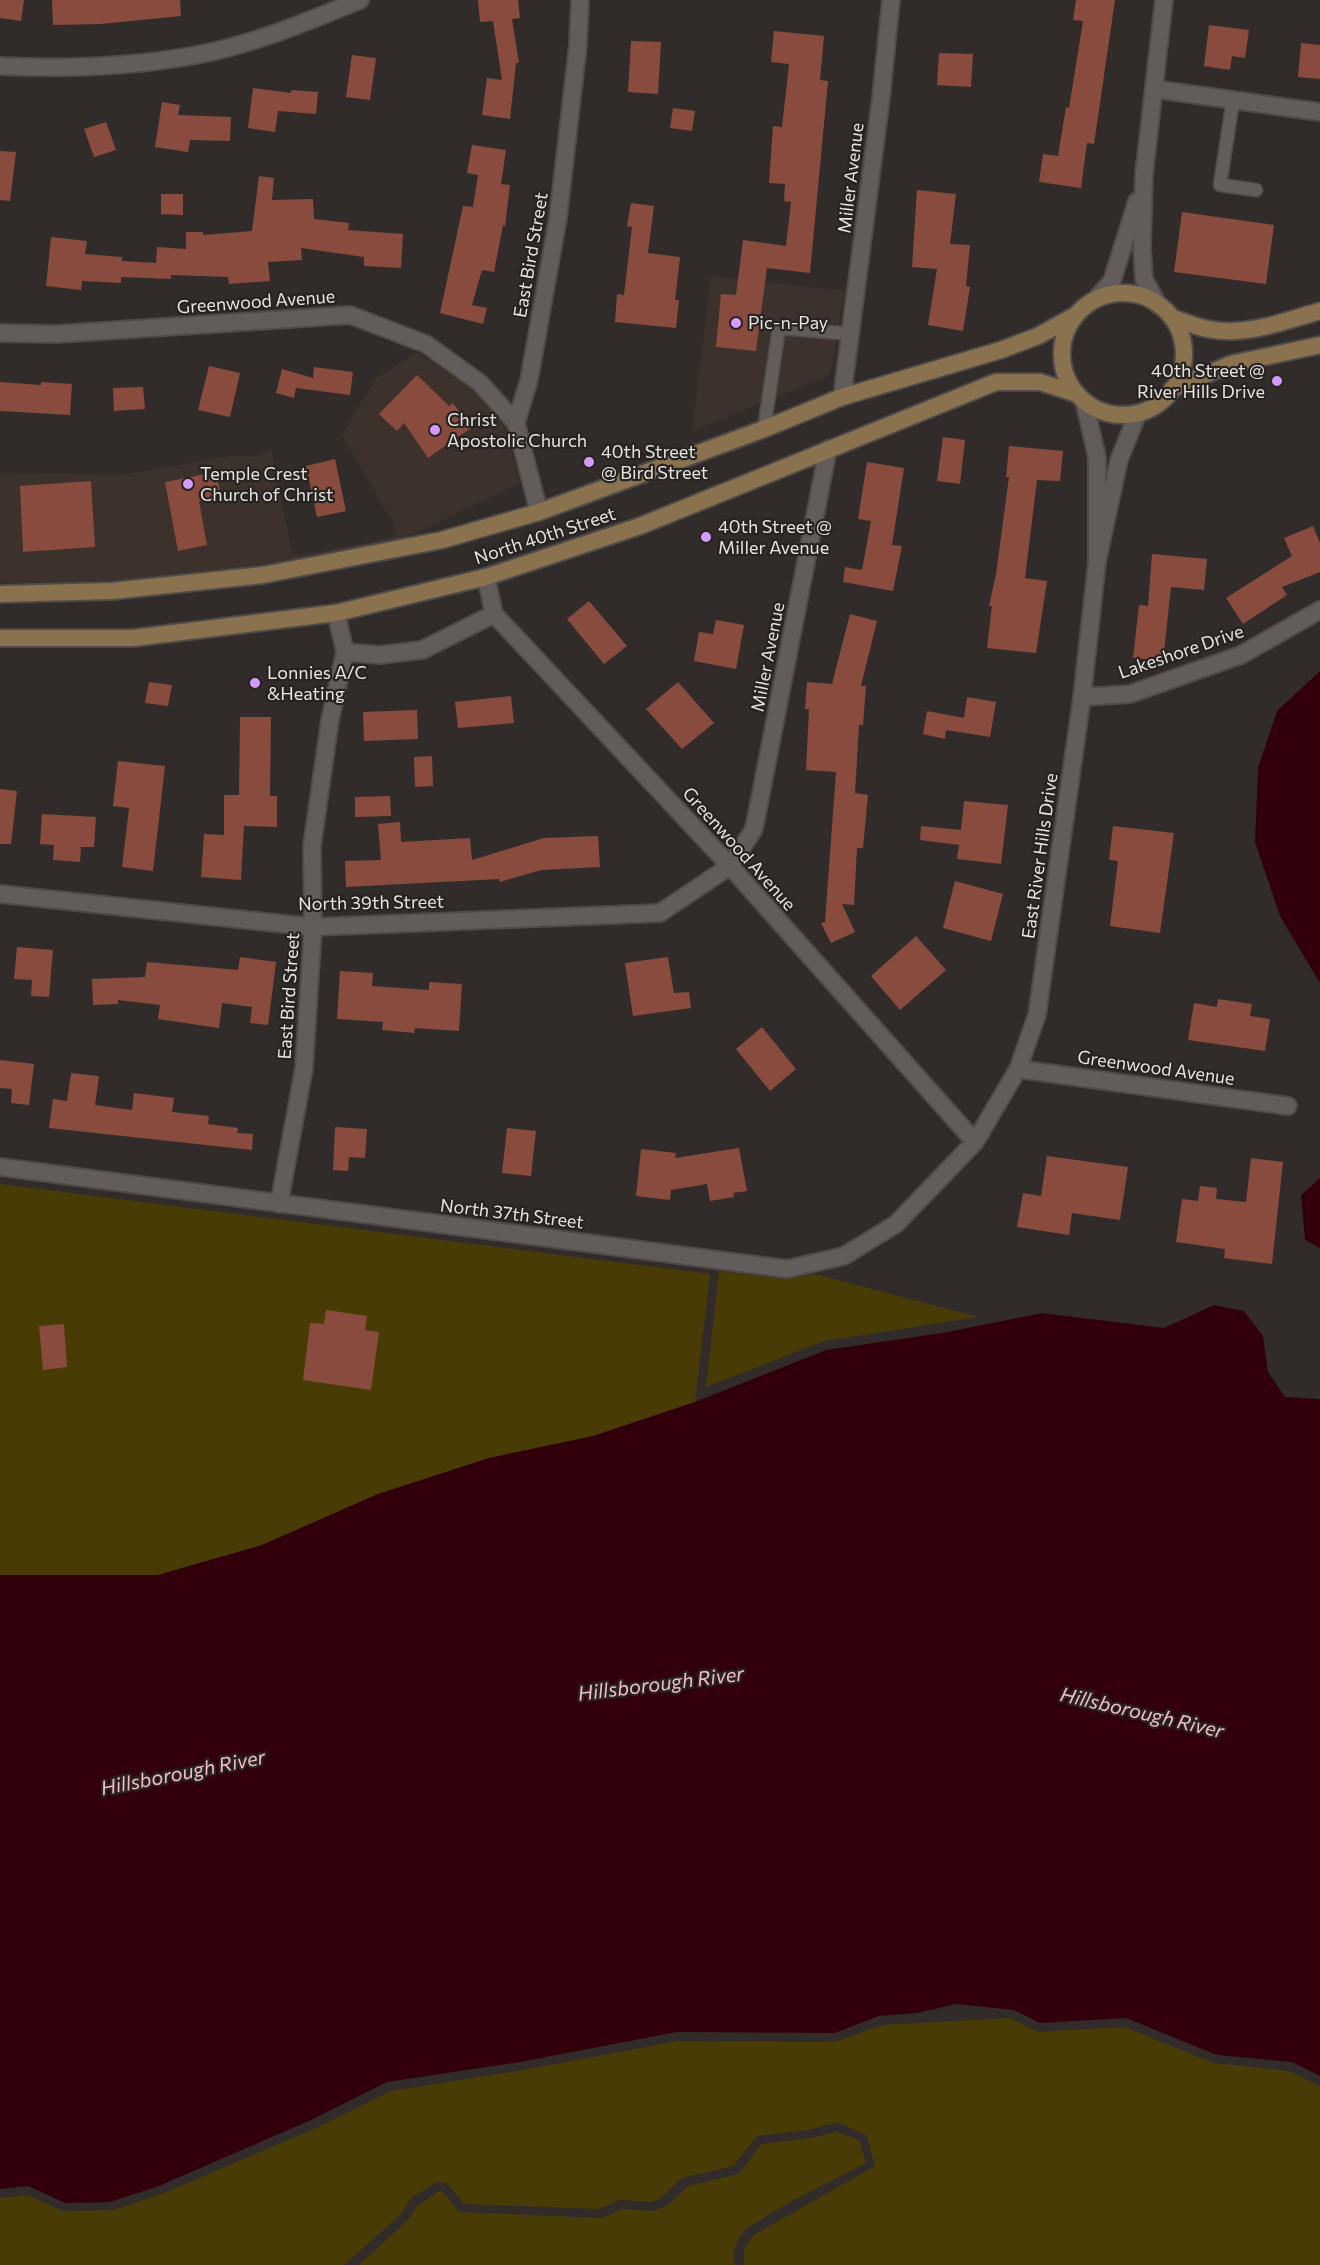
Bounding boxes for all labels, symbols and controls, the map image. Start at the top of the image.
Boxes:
street label: Miller Avenue [834,122,868,234]
street label: East Bird Street [509,191,553,319]
street label: Greenwood Avenue [176,286,336,318]
place label: Pic-n-Pay [748,312,828,334]
marker: Pic-n-Pay [729,316,743,330]
place label: 40th Street @ River Hills Drive [1137,360,1265,403]
marker: 40th Street @ River Hills Drive [1270,374,1284,388]
place label: Christ Apostolic Church [447,409,587,452]
marker: Christ Apostolic Church [428,423,442,437]
place label: 40th Street @ Bird Street [601,441,708,484]
marker: 40th Street @ Bird Street [582,455,596,469]
place label: Temple Crest Church of Christ [200,463,333,506]
marker: Temple Crest Church of Christ [181,477,195,491]
street label: North 40th Street [472,503,618,569]
place label: 40th Street @ Miller Avenue [718,516,832,558]
marker: 40th Street @ Miller Avenue [699,530,713,544]
street label: Miller Avenue [747,600,789,714]
street label: Lakeshore Drive [1115,620,1247,684]
place label: Lonnies A/C &Heating [267,662,367,704]
marker: Lonnies A/C &Heating [248,676,262,690]
street label: East River Hills Drive [1018,772,1062,940]
street label: Greenwood Avenue [678,783,800,915]
street label: North 39th Street [298,891,444,915]
street label: East Bird Street [274,932,304,1060]
street label: Greenwood Avenue [1076,1046,1236,1090]
street label: North 37th Street [439,1194,585,1234]
water label: Hillsborough River [577,1662,745,1706]
water label: Hillsborough River [1058,1683,1226,1743]
water label: Hillsborough River [99,1745,267,1801]

